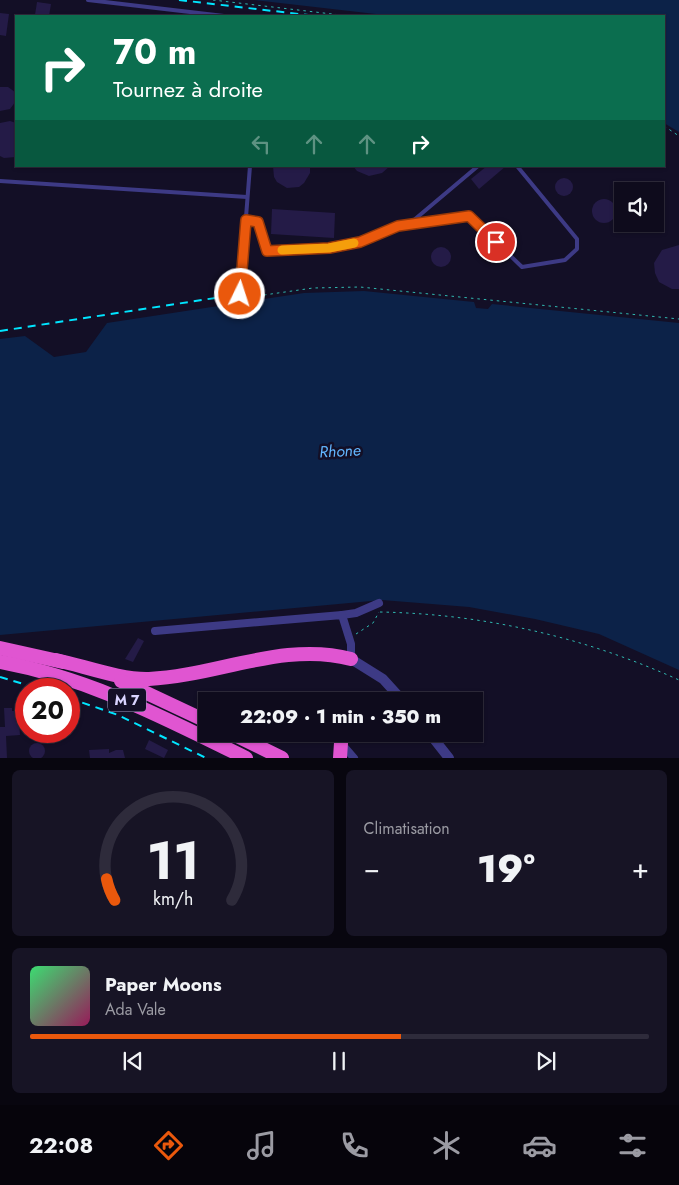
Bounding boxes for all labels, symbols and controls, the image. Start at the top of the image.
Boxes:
text: 70 m [113,27,196,77]
icon: right [30,35,95,100]
text: Tournez à droite [113,73,263,105]
icon: left [247,130,275,158]
icon: ahead [300,130,328,158]
icon: ahead [353,130,381,158]
icon: right [406,130,434,158]
map controls [614,182,664,232]
button: sound [614,182,664,232]
pin [475,221,517,263]
icon: arrive [482,228,510,256]
position arrow [213,267,265,319]
water label: Rhone [319,438,361,464]
speed limit sign: 20 [15,678,80,743]
road number: M 7 [108,688,146,712]
text: 22:09 · 1 min · 350 m [240,703,441,730]
text: Climatisation [364,817,450,840]
text: 11 [146,823,199,899]
text: 19° [477,841,535,896]
text: − [364,848,380,889]
text: + [632,848,649,889]
text: km/h [153,886,193,912]
text: Paper Moons [105,971,222,998]
text: Ada Vale [105,998,166,1021]
icon: previous [119,1047,147,1075]
icon: pause [325,1047,353,1075]
icon: next [532,1047,560,1075]
icon: directions [151,1128,186,1163]
icon: music [244,1128,279,1163]
icon: phone [337,1128,372,1163]
icon: climate [429,1128,464,1163]
icon: car [522,1128,557,1163]
icon: filters [615,1128,650,1163]
text: 22:08 [29,1129,93,1161]

